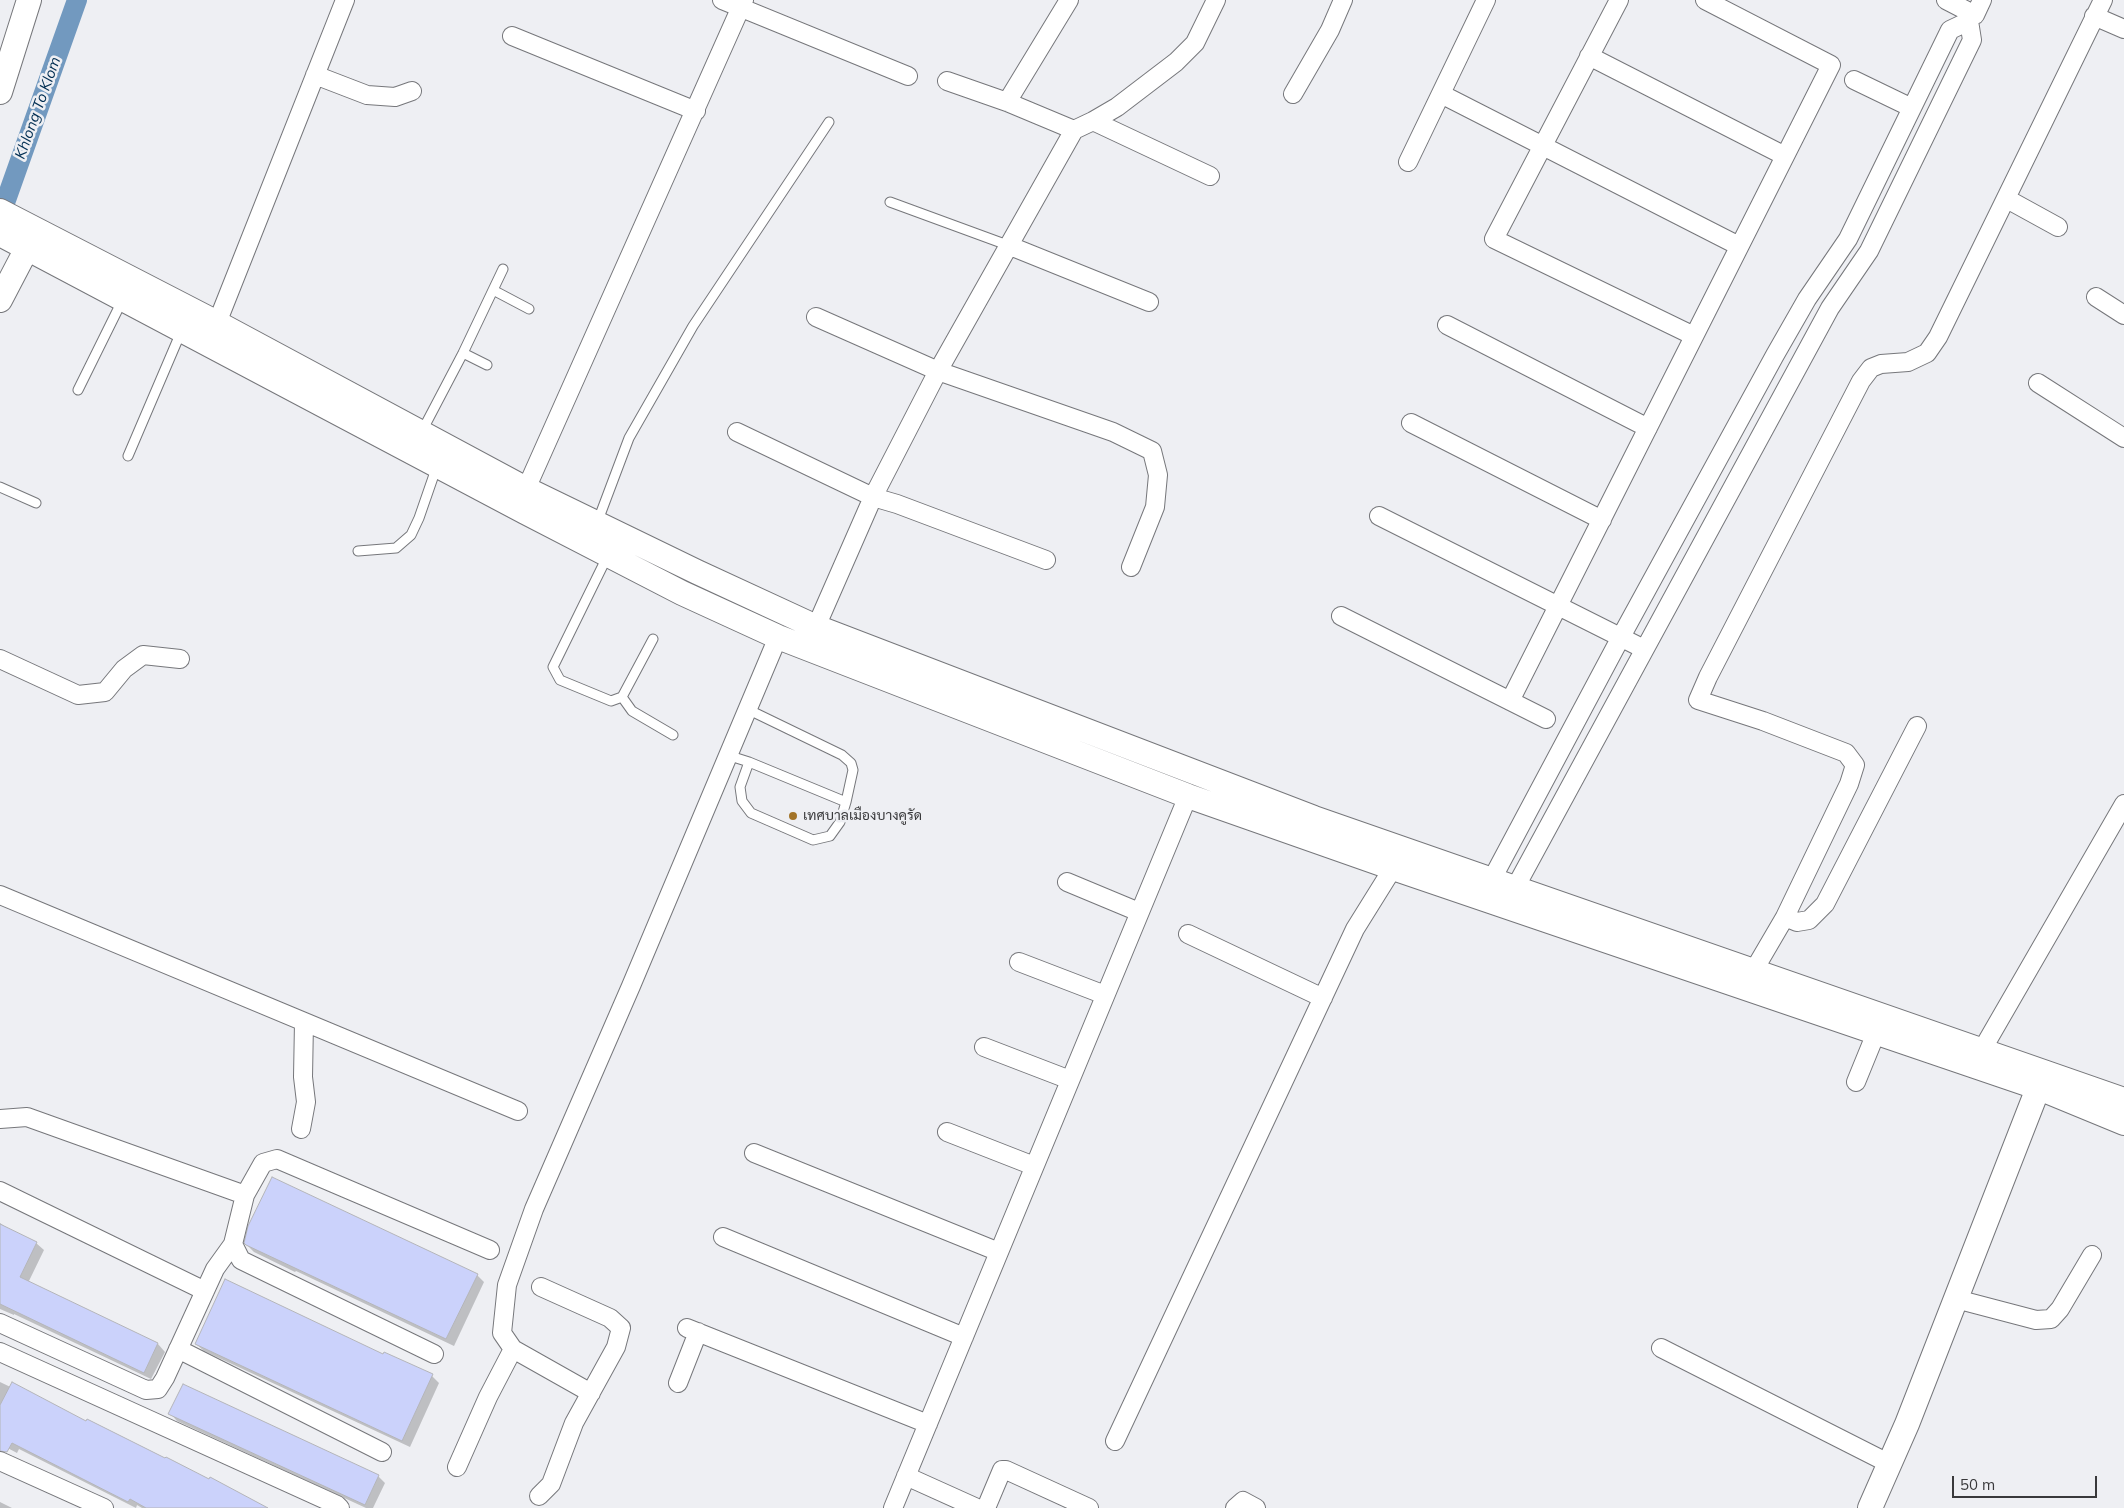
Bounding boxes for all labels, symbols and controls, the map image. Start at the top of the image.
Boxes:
water label: Khlong To Klom [11,54,65,162]
place label: เทศบาลเมืองบางคูรัด [803,808,922,824]
marker: เทศบาลเมืองบางคูรัด [787,810,799,822]
scale bar [1954,1466,2099,1498]
text: 50 m [1960,1475,1995,1494]

